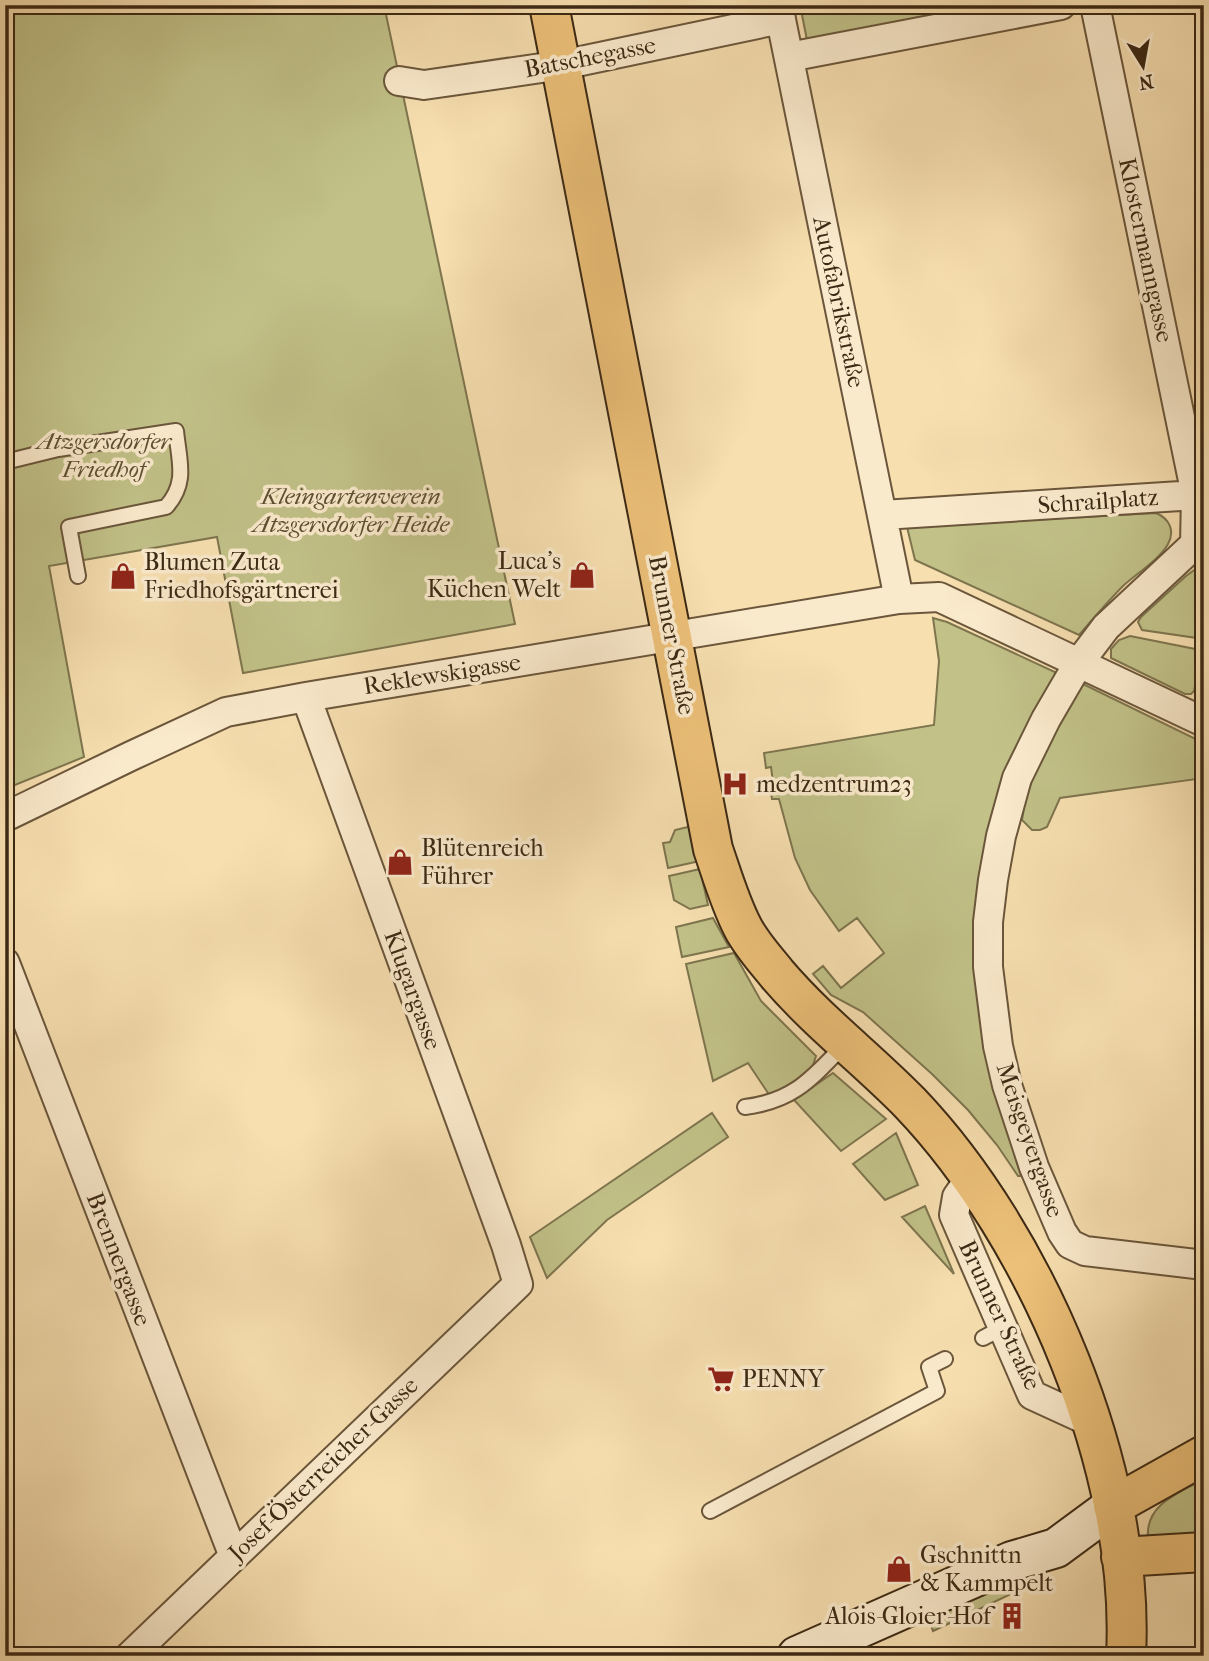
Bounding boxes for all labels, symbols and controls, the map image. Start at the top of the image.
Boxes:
street label: Batschegasse [522,31,658,83]
north arrow [1108,32,1178,102]
text: N [1136,70,1155,94]
street label: Klostermanngasse [1113,155,1179,345]
street label: Autofabrikstraße [807,213,871,390]
park label: Atzgersdorfer Friedhof [34,427,173,483]
park label: Kleingartenverein Atzgersdorfer Heide [250,482,450,538]
street label: Schrailplatz [1037,483,1160,519]
place label: Luca's Küchen Welt [427,547,561,603]
place label: Blumen Zuta Friedhofsgärtnerei [144,548,339,604]
street label: Brunner Straße [643,553,701,717]
shop icon: Luca's Küchen Welt [567,560,597,590]
shop icon: Blumen Zuta Friedhofsgärtnerei [108,561,138,591]
street label: Reklewskigasse [361,648,523,700]
hospital icon: medzentrum23 [720,769,750,799]
place label: medzentrum23 [756,770,912,798]
place label: Blütenreich Führer [421,834,544,890]
shop icon: Blütenreich Führer [385,847,415,877]
street label: Klugargasse [378,926,448,1054]
street label: Meisgeyergasse [990,1059,1070,1221]
street label: Brennergasse [81,1188,157,1330]
street label: Brunner Straße [953,1236,1047,1394]
supermarket icon: PENNY [706,1364,736,1394]
place label: PENNY [742,1365,825,1393]
street label: Josef-Österreicher-Gasse [220,1370,424,1568]
place label: Gschnittn & Kammpelt [920,1541,1054,1597]
shop icon: Gschnittn & Kammpelt [884,1554,914,1584]
building icon: Alois-Gloier-Hof [997,1601,1027,1631]
place label: Alois-Gloier-Hof [825,1602,996,1630]

